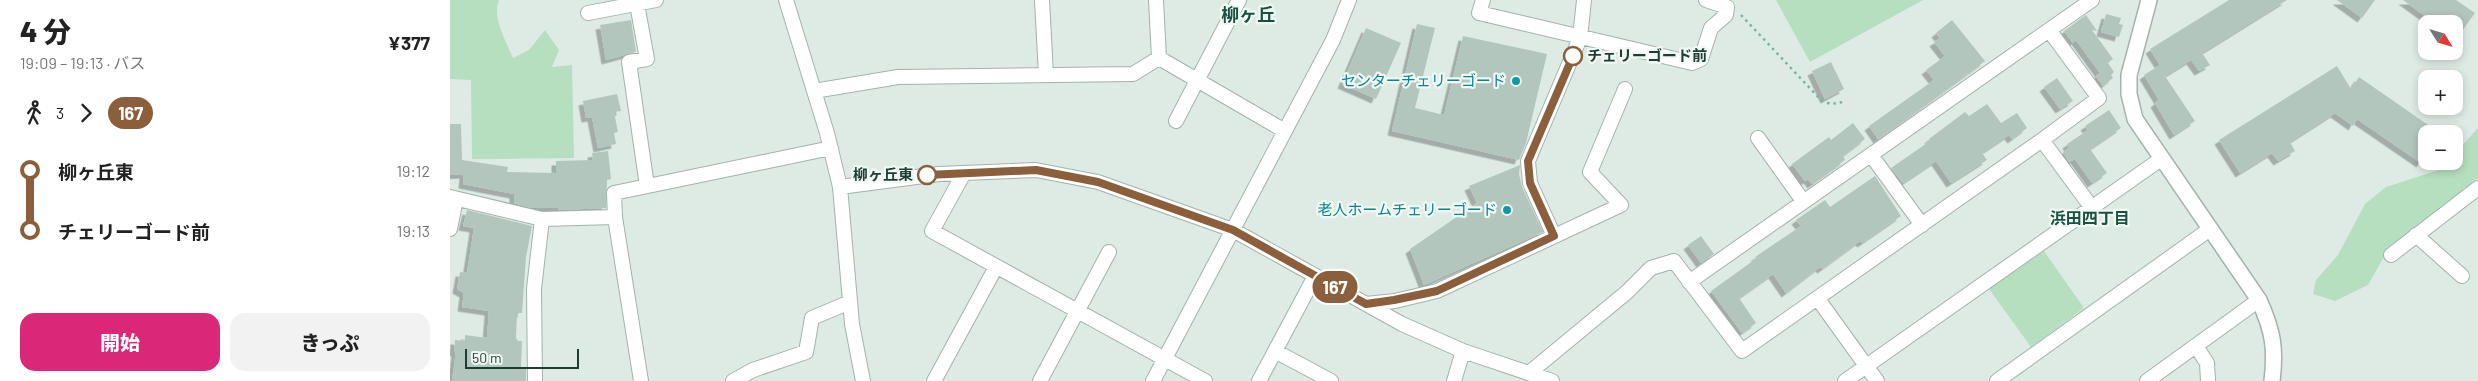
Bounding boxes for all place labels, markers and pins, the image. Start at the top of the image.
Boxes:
marker: チェリーゴード前 [1563,46,1583,66]
place label: チェリーゴード前 [1587,46,1707,64]
place label: センターチェリーゴード [1341,71,1506,89]
marker: センターチェリーゴード [1510,75,1522,87]
place label: 柳ヶ丘東 [853,165,913,183]
marker: 柳ヶ丘東 [917,165,937,185]
place label: 老人ホームチェリーゴード [1317,200,1497,218]
marker: 老人ホームチェリーゴード [1501,204,1513,216]

